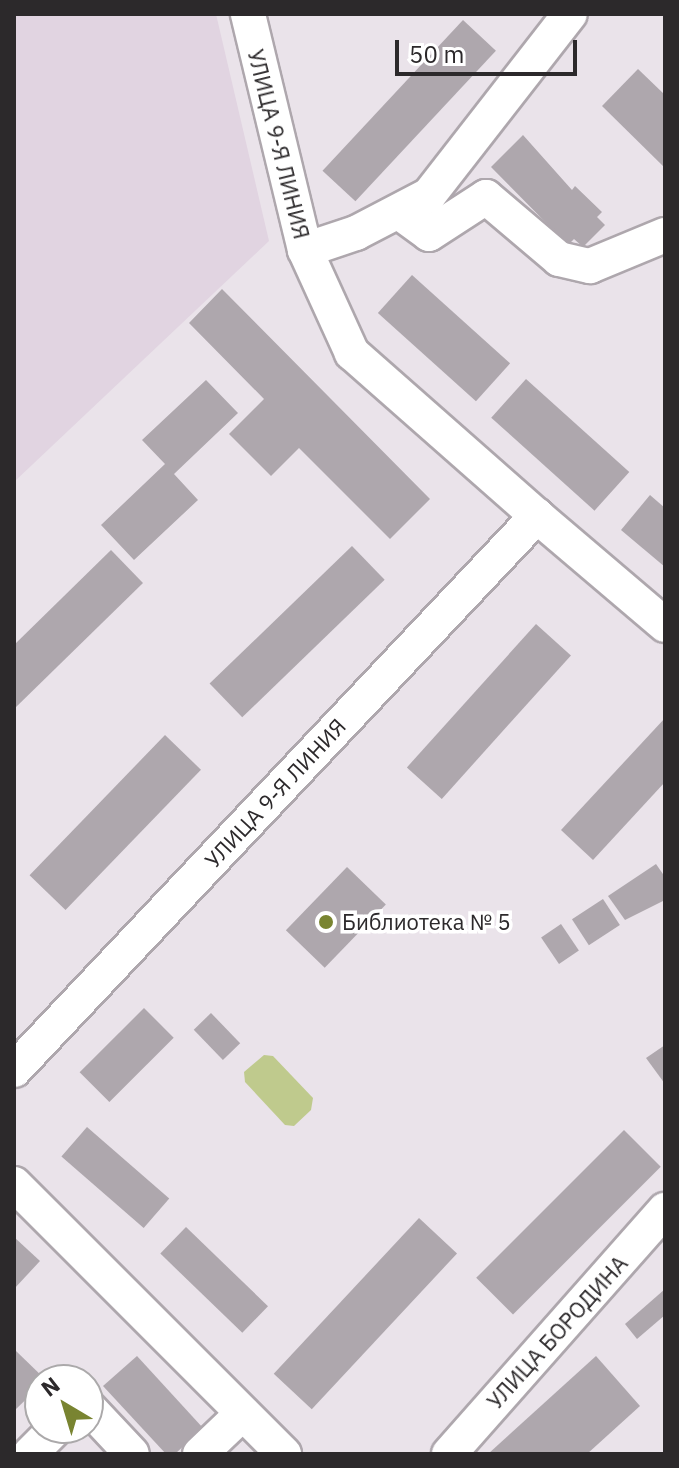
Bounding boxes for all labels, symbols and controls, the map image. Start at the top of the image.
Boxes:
scale bar [399,24,581,74]
text: 50 m [409,38,464,70]
street label: УЛИЦА 9-Я ЛИНИЯ [243,46,315,242]
street label: УЛИЦА 9-Я ЛИНИЯ [199,713,351,873]
place label: Библиотека № 5 [342,909,511,935]
marker: Библиотека № 5 [317,913,335,931]
street label: УЛИЦА БОРОДИНА [481,1250,633,1414]
north arrow [24,1364,104,1444]
text: N [35,1370,65,1403]

